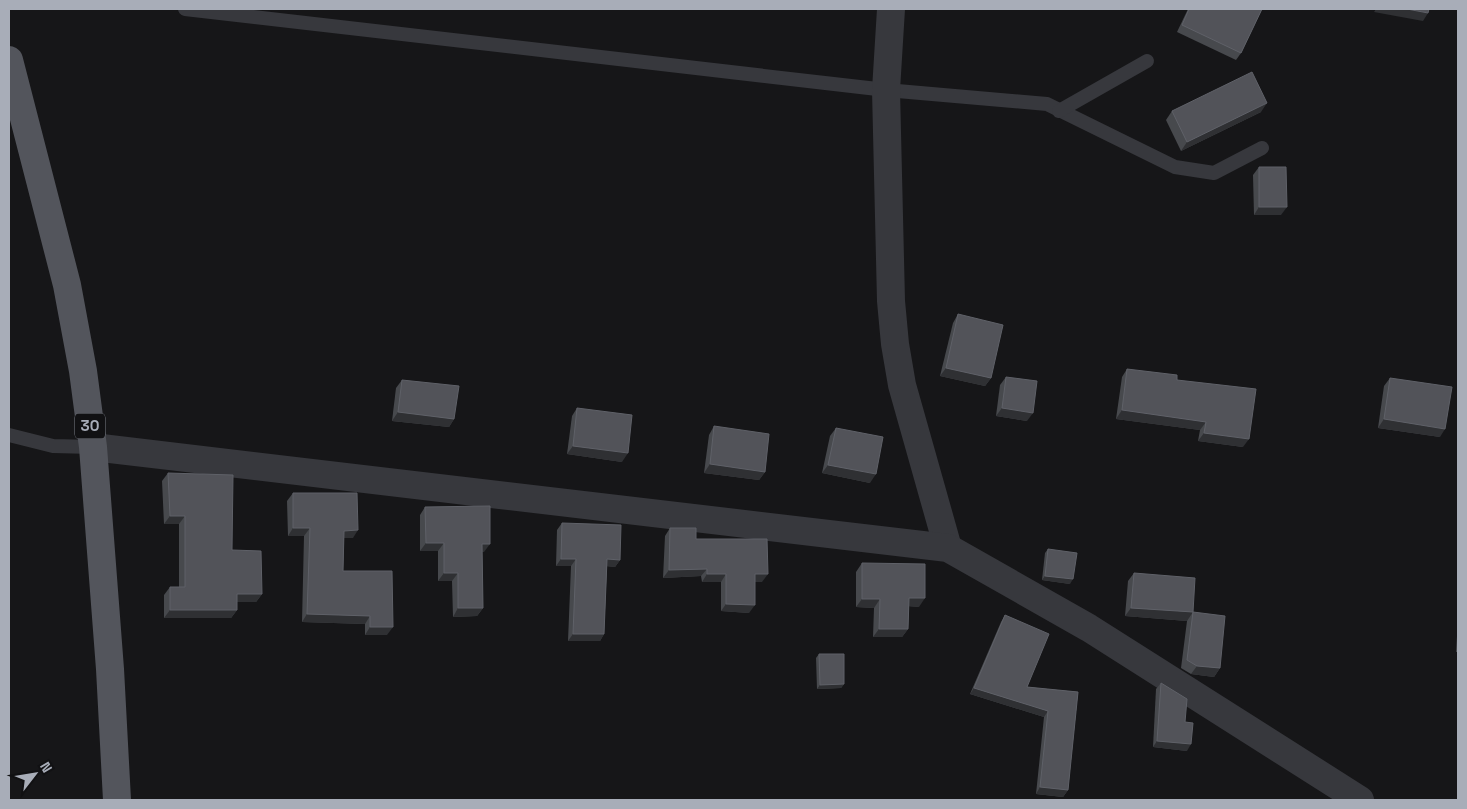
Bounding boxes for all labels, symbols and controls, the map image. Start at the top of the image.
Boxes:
road number: 30 [75,414,105,438]
north arrow [10,749,60,799]
text: N [36,759,56,776]

